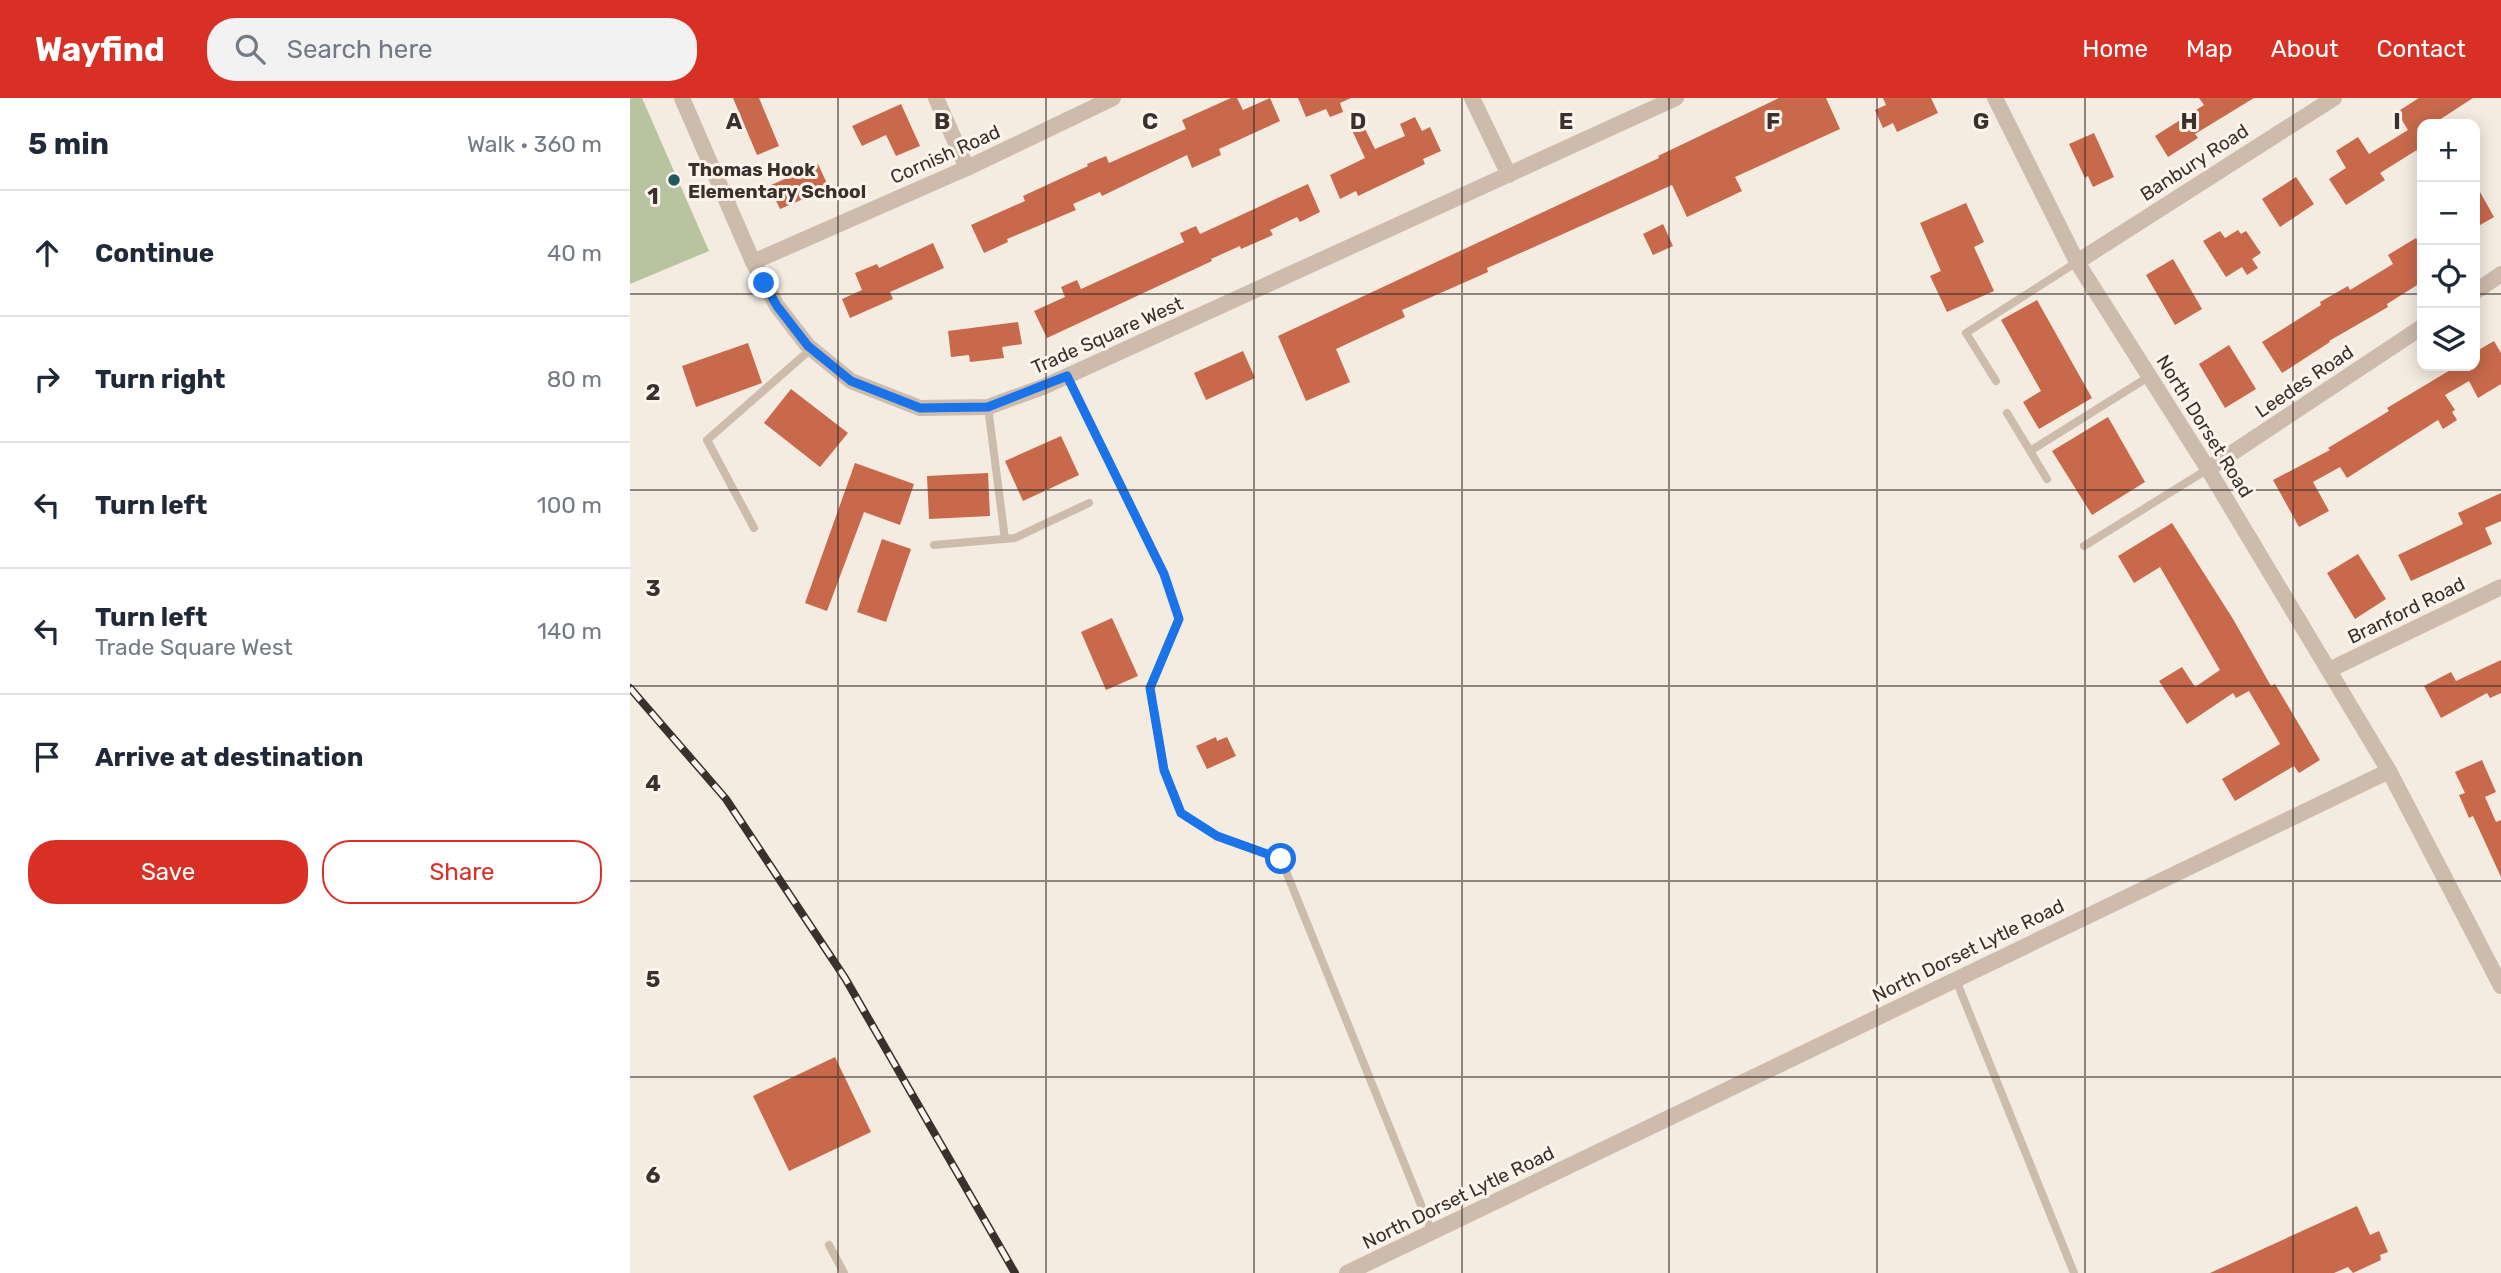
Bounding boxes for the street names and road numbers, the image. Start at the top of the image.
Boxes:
street label: Banbury Road [2136,119,2253,206]
street label: Cornish Road [887,120,1004,189]
street label: Trade Square West [1028,292,1187,379]
street label: Leedes Road [2251,340,2358,423]
street label: North Dorset Road [2151,351,2258,502]
street label: Branford Road [2344,572,2469,649]
street label: North Dorset Lytle Road [1869,894,2068,1007]
street label: North Dorset Lytle Road [1359,1141,1558,1254]

